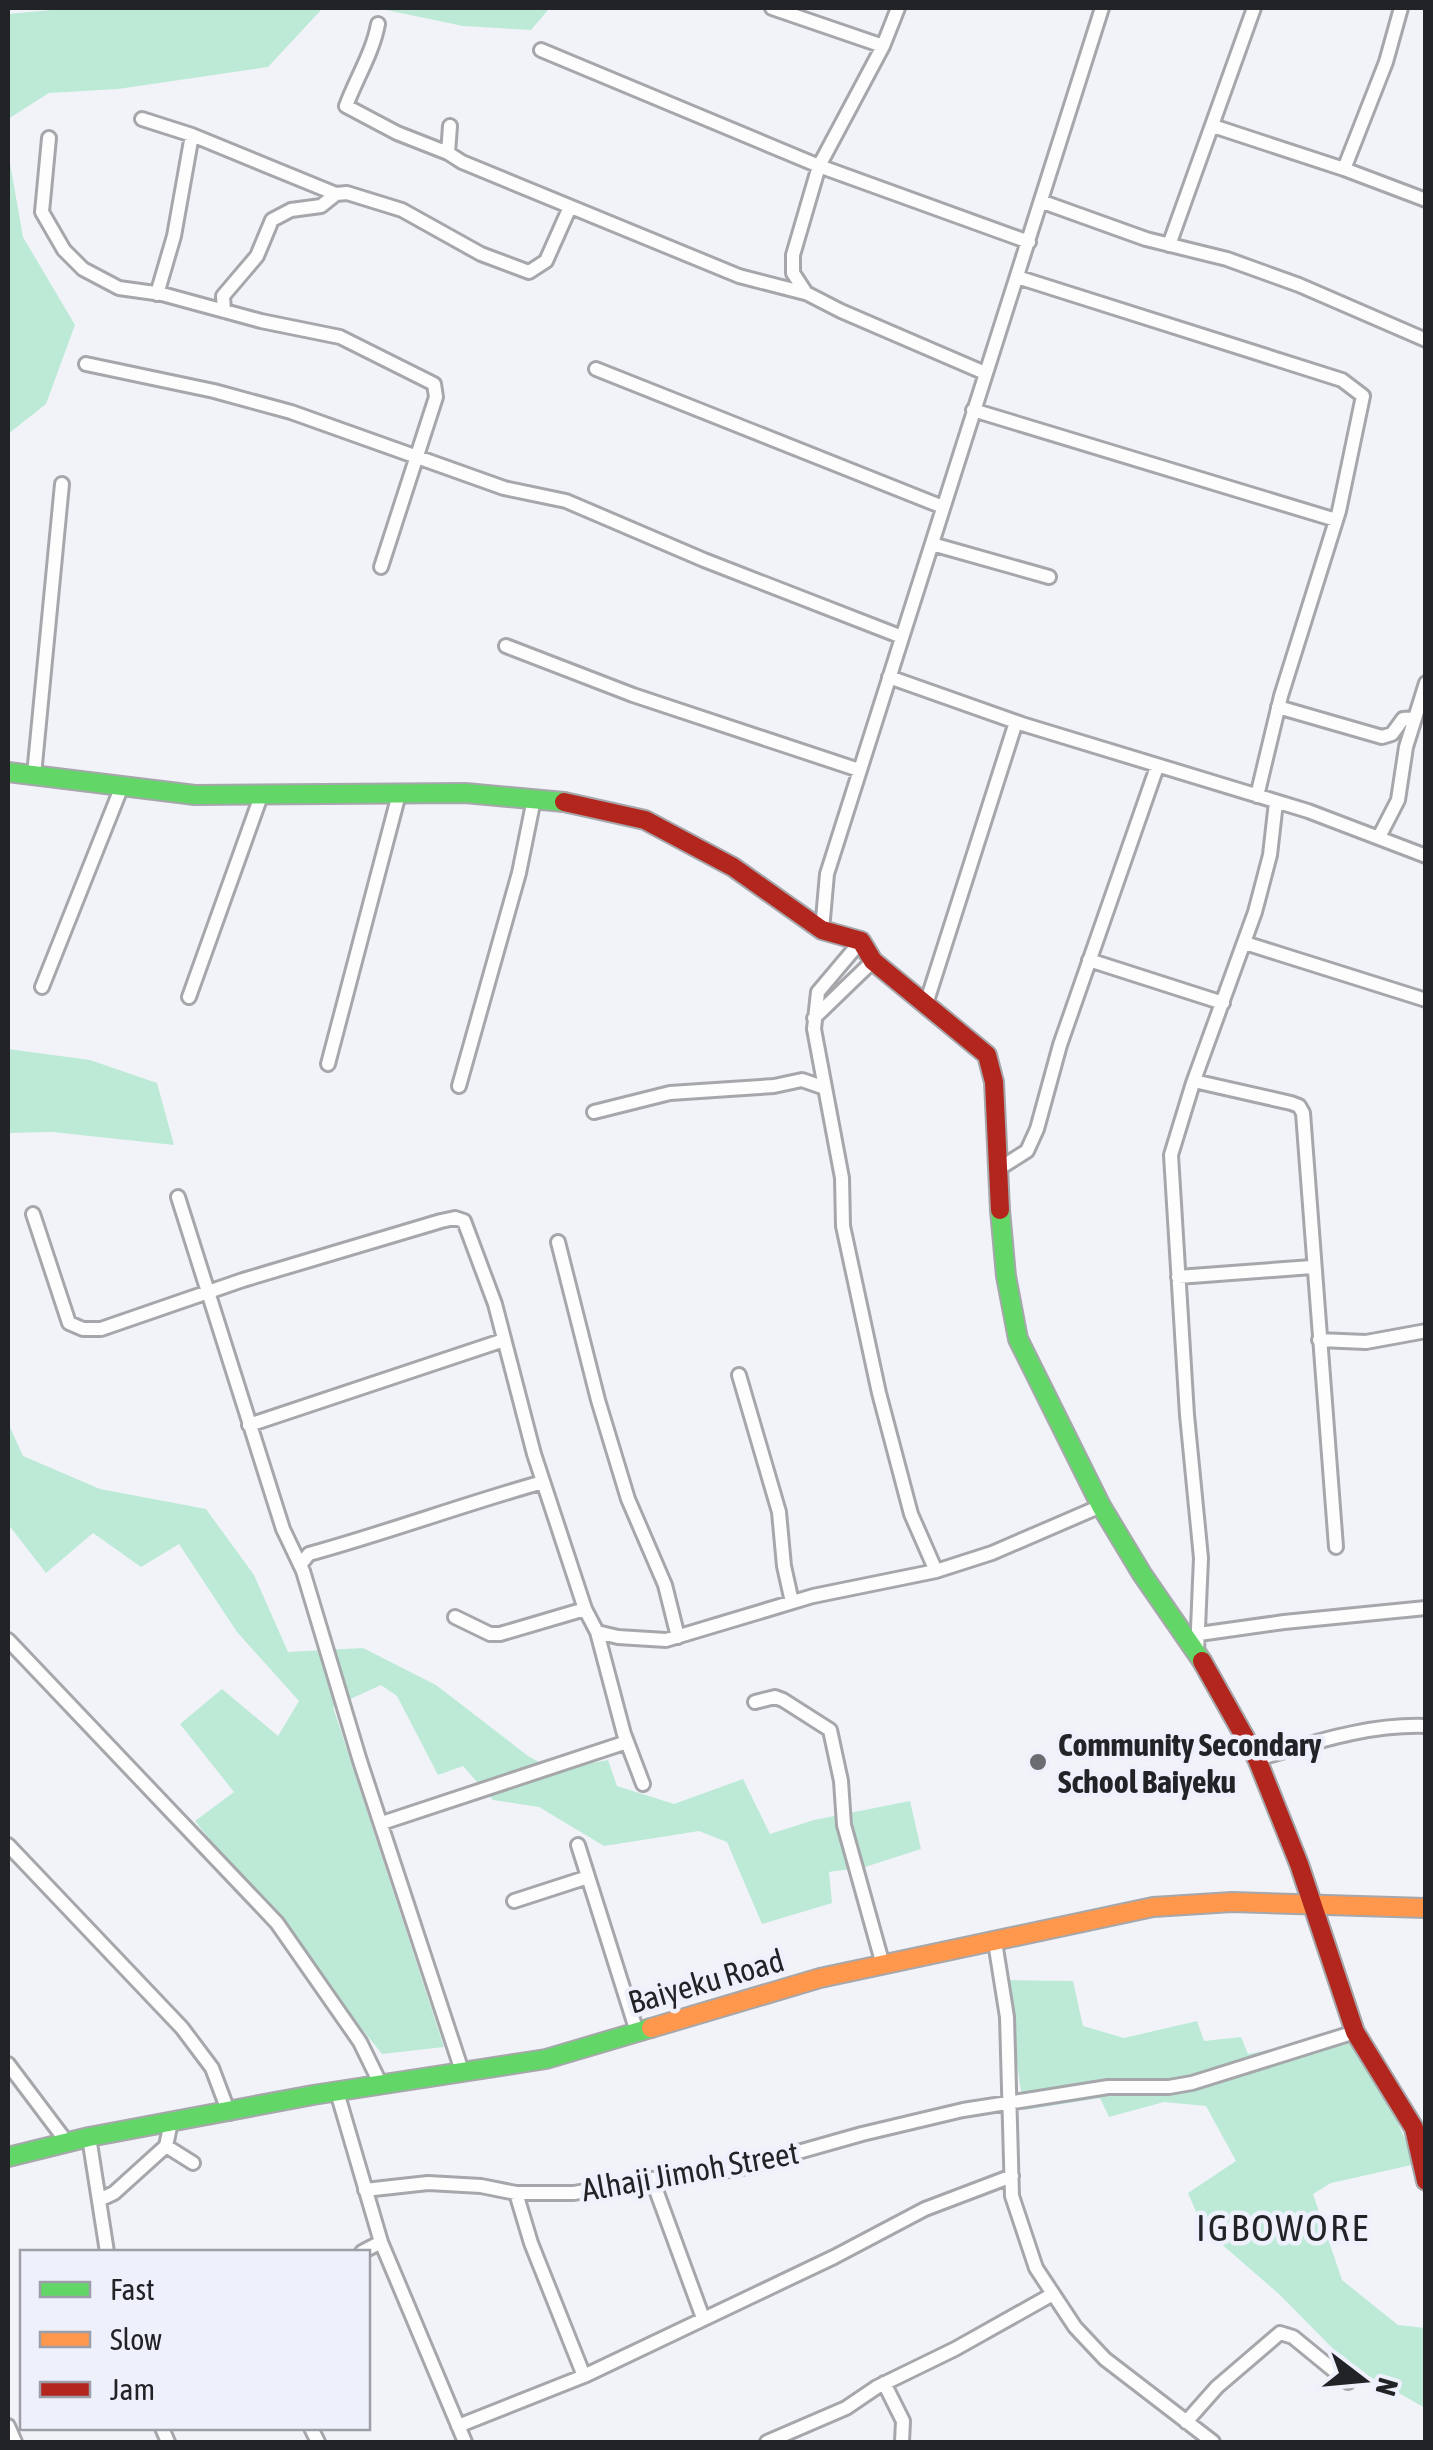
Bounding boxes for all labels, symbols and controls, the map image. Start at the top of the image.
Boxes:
place label: Community Secondary School Baiyeku [1058,1726,1322,1800]
marker: Community Secondary School Baiyeku [1027,1751,1049,1773]
street label: Baiyeku Road [624,1941,788,2021]
street label: Alhaji Jimoh Street [579,2134,801,2208]
district label: IGBOWORE [1196,2206,1370,2249]
legend [20,2250,370,2430]
text: Fast [110,2272,155,2306]
text: Slow [110,2322,162,2356]
north arrow [1313,2330,1413,2430]
text: Jam [110,2372,155,2406]
text: N [1369,2375,1405,2399]

